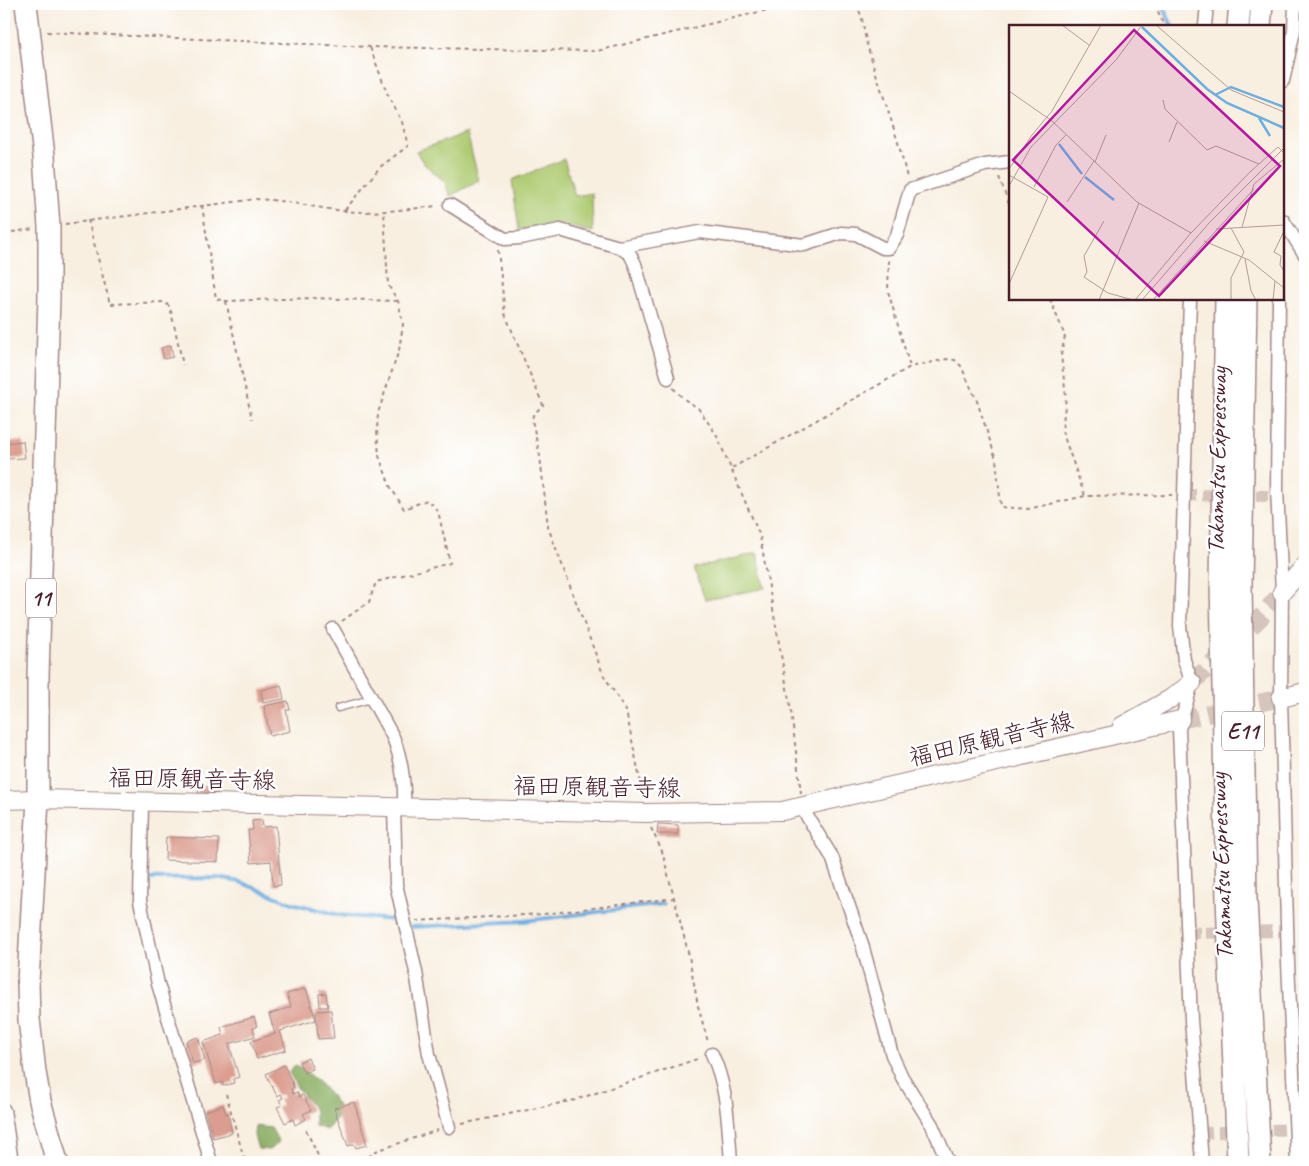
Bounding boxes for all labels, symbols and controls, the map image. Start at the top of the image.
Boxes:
inset map [1009,25,1284,300]
street label: Takamatsu Expressway [1200,365,1234,553]
road number: 11 [26,578,56,618]
street label: 福田原観音寺線 [906,705,1076,773]
road number: E11 [1222,711,1264,750]
street label: 福田原観音寺線 [108,763,276,795]
street label: 福田原観音寺線 [513,771,681,803]
street label: Takamatsu Expressway [1203,771,1239,960]

